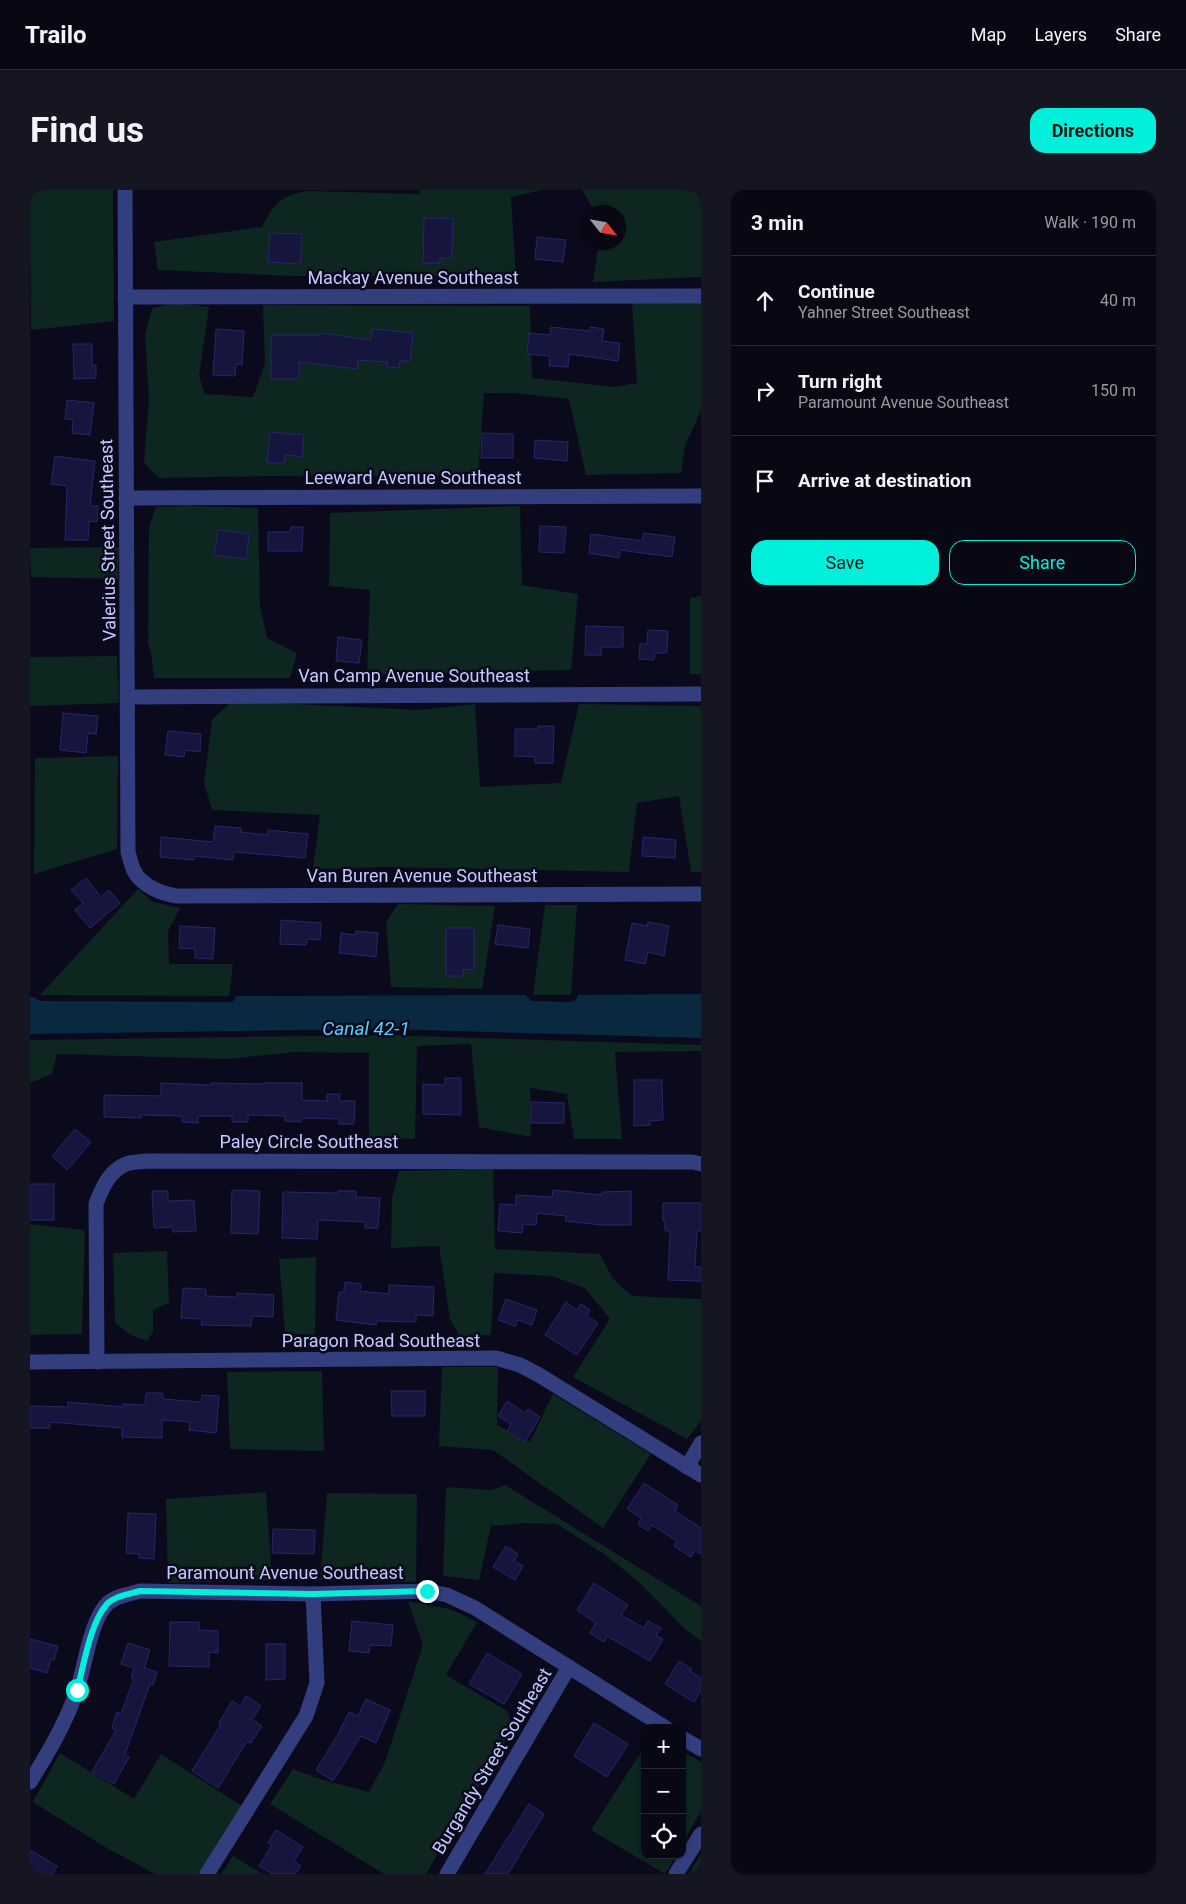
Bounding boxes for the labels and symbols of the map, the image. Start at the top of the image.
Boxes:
north arrow [581,205,626,250]
street label: Mackay Avenue Southeast [307,267,519,288]
street label: Valerius Street Southeast [95,439,120,641]
street label: Leeward Avenue Southeast [304,467,522,488]
street label: Van Camp Avenue Southeast [298,665,530,686]
street label: Van Buren Avenue Southeast [307,865,538,886]
water label: Canal 42-1 [322,1017,410,1040]
street label: Paley Circle Southeast [220,1131,399,1152]
street label: Paragon Road Southeast [282,1330,480,1351]
street label: Paramount Avenue Southeast [166,1562,404,1583]
route end [416,1580,439,1603]
street label: Burgandy Street Southeast [428,1664,556,1858]
route start [66,1679,89,1702]

